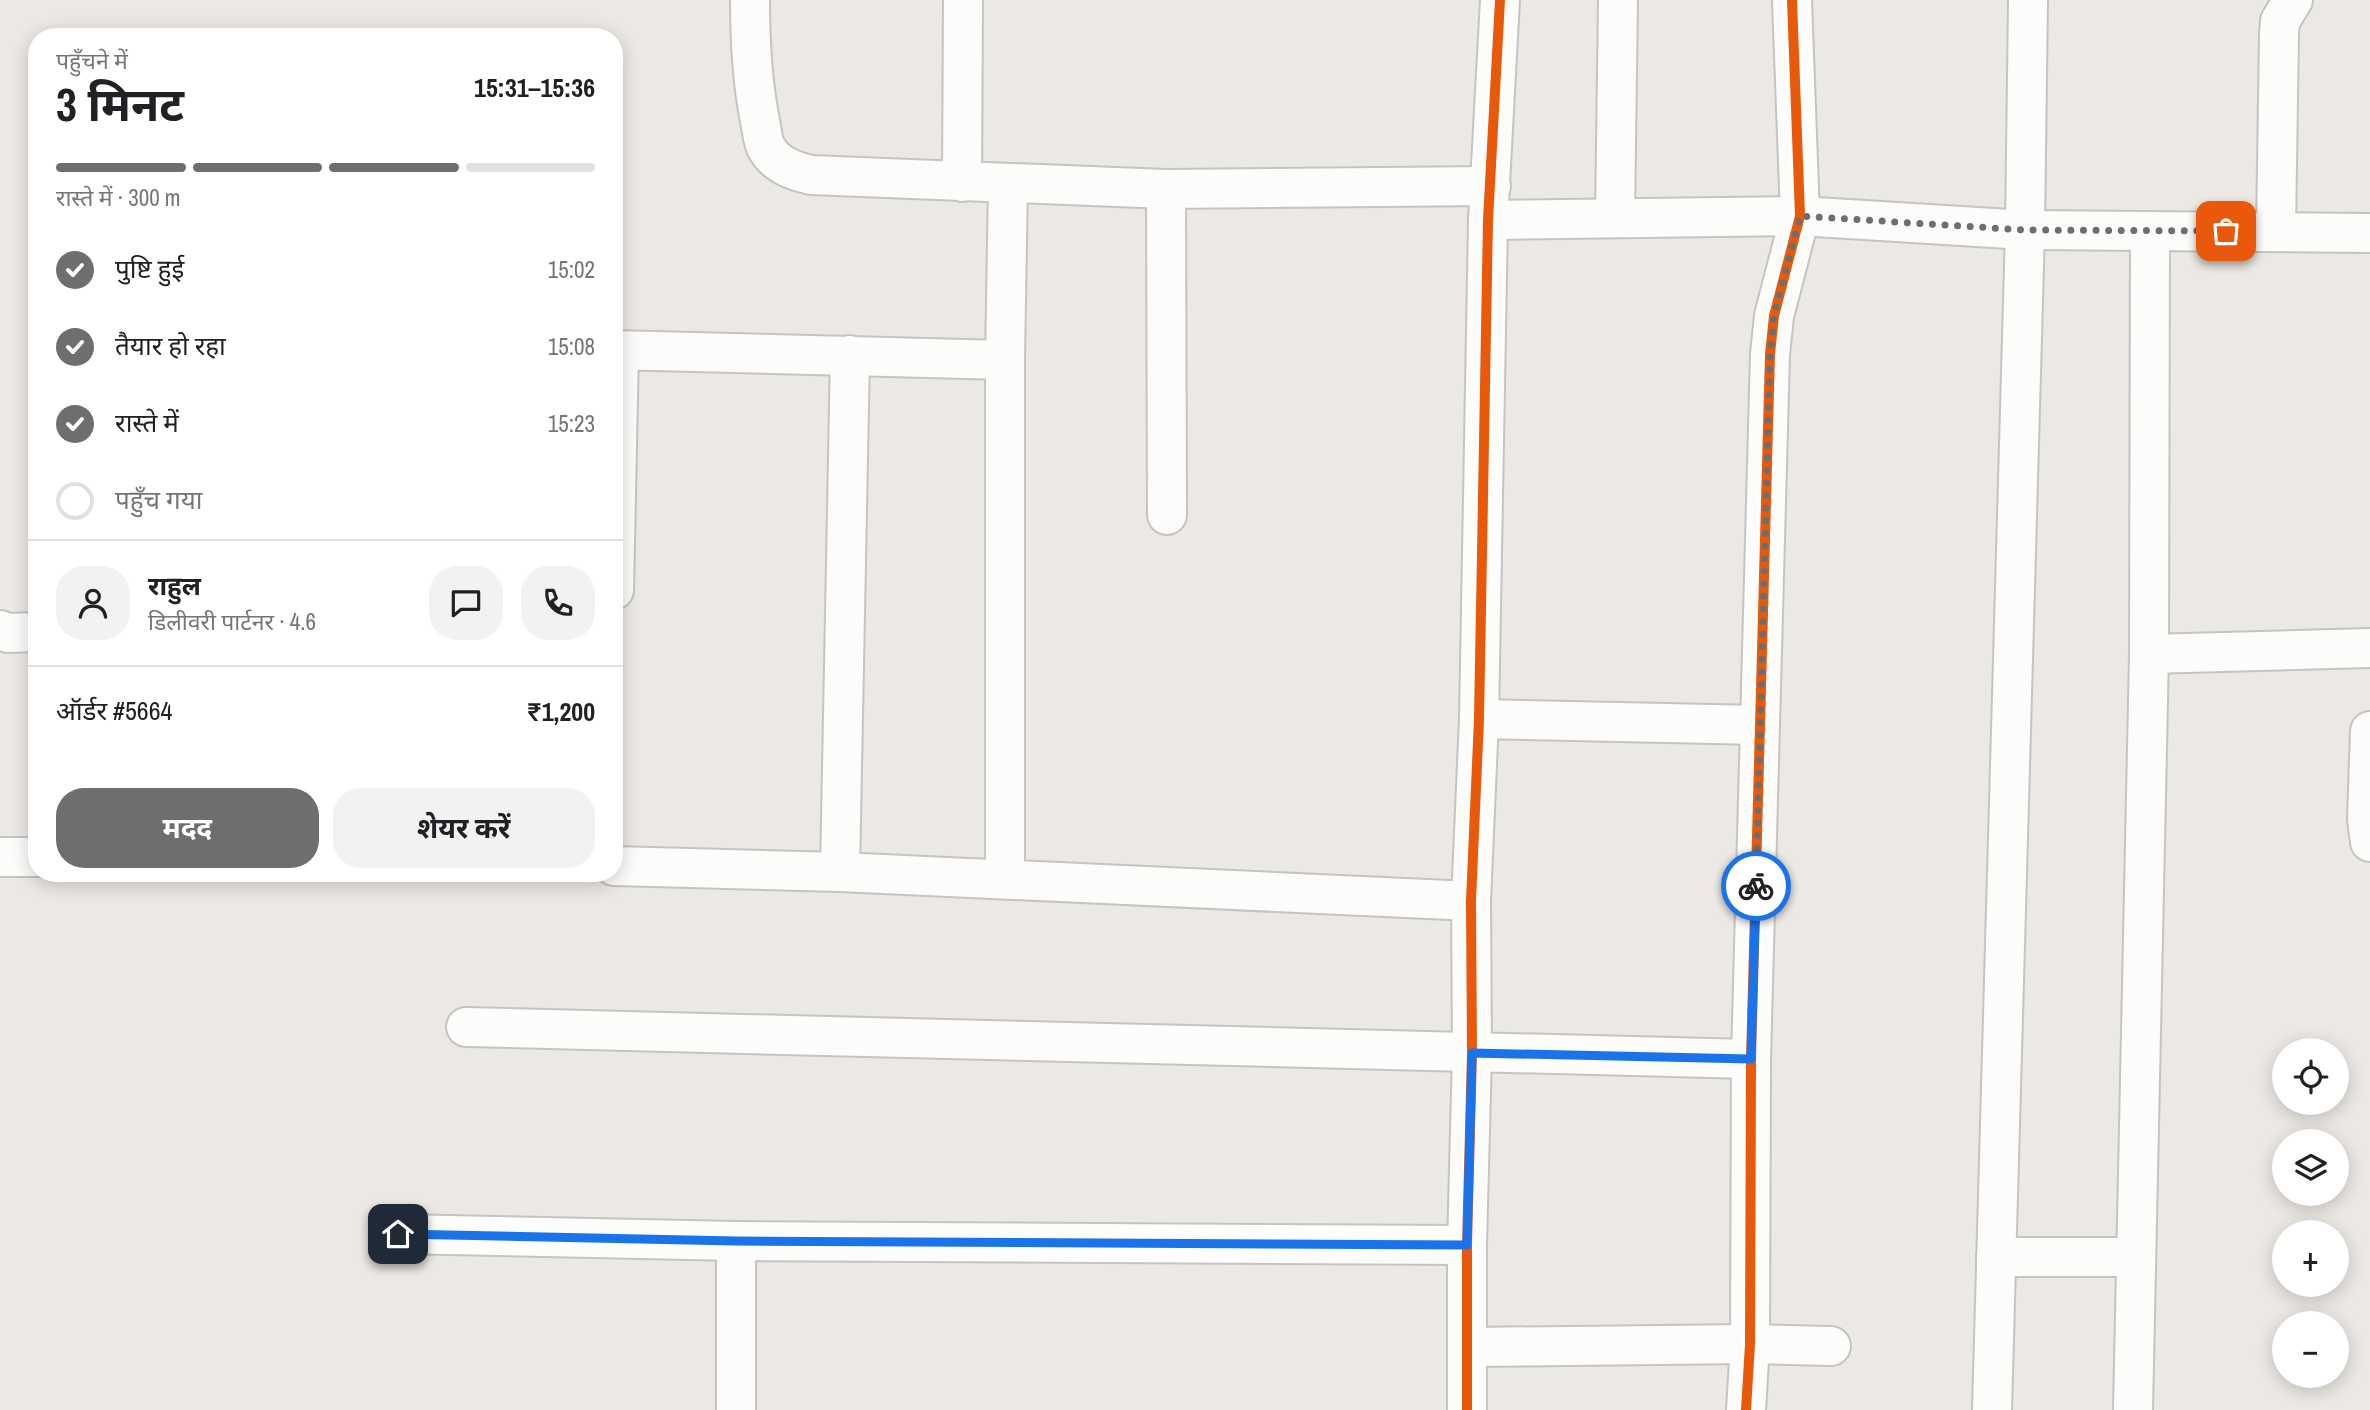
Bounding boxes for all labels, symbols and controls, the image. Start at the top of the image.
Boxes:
text: पहुँचने में [56,45,128,76]
text: 15:31–15:36 [474,70,595,105]
text: 3 मिनट [56,73,184,135]
text: रास्ते में · 300 m [56,182,181,213]
pin [2196,201,2256,261]
icon: bag [2207,212,2245,250]
icon: check [56,251,94,289]
text: पुष्टि हुई [115,251,184,286]
text: 15:02 [548,254,595,285]
icon: check [56,328,94,366]
text: तैयार हो रहा [115,328,226,363]
text: 15:08 [548,331,595,362]
icon: check [56,405,94,443]
text: रास्ते में [115,405,179,440]
text: 15:23 [548,408,595,439]
text: पहुँच गया [115,482,202,517]
button: person [56,566,130,640]
button: chat [429,566,503,640]
button: phone [521,566,595,640]
text: राहुल [148,568,201,603]
text: डिलीवरी पार्टनर · 4.6 [148,606,316,637]
text: ऑर्डर #5664 [56,693,172,728]
text: ₹1,200 [527,694,595,729]
button: मदद [56,788,319,868]
button: शेयर करें [333,788,595,868]
courier [1721,851,1791,921]
icon: bike [1737,867,1775,905]
map controls [2272,1038,2349,1388]
button: locate [2272,1038,2349,1115]
button: layers [2272,1129,2349,1206]
pin [368,1204,428,1264]
icon: home [379,1215,417,1253]
button: + [2272,1220,2349,1297]
button: − [2272,1311,2349,1388]

